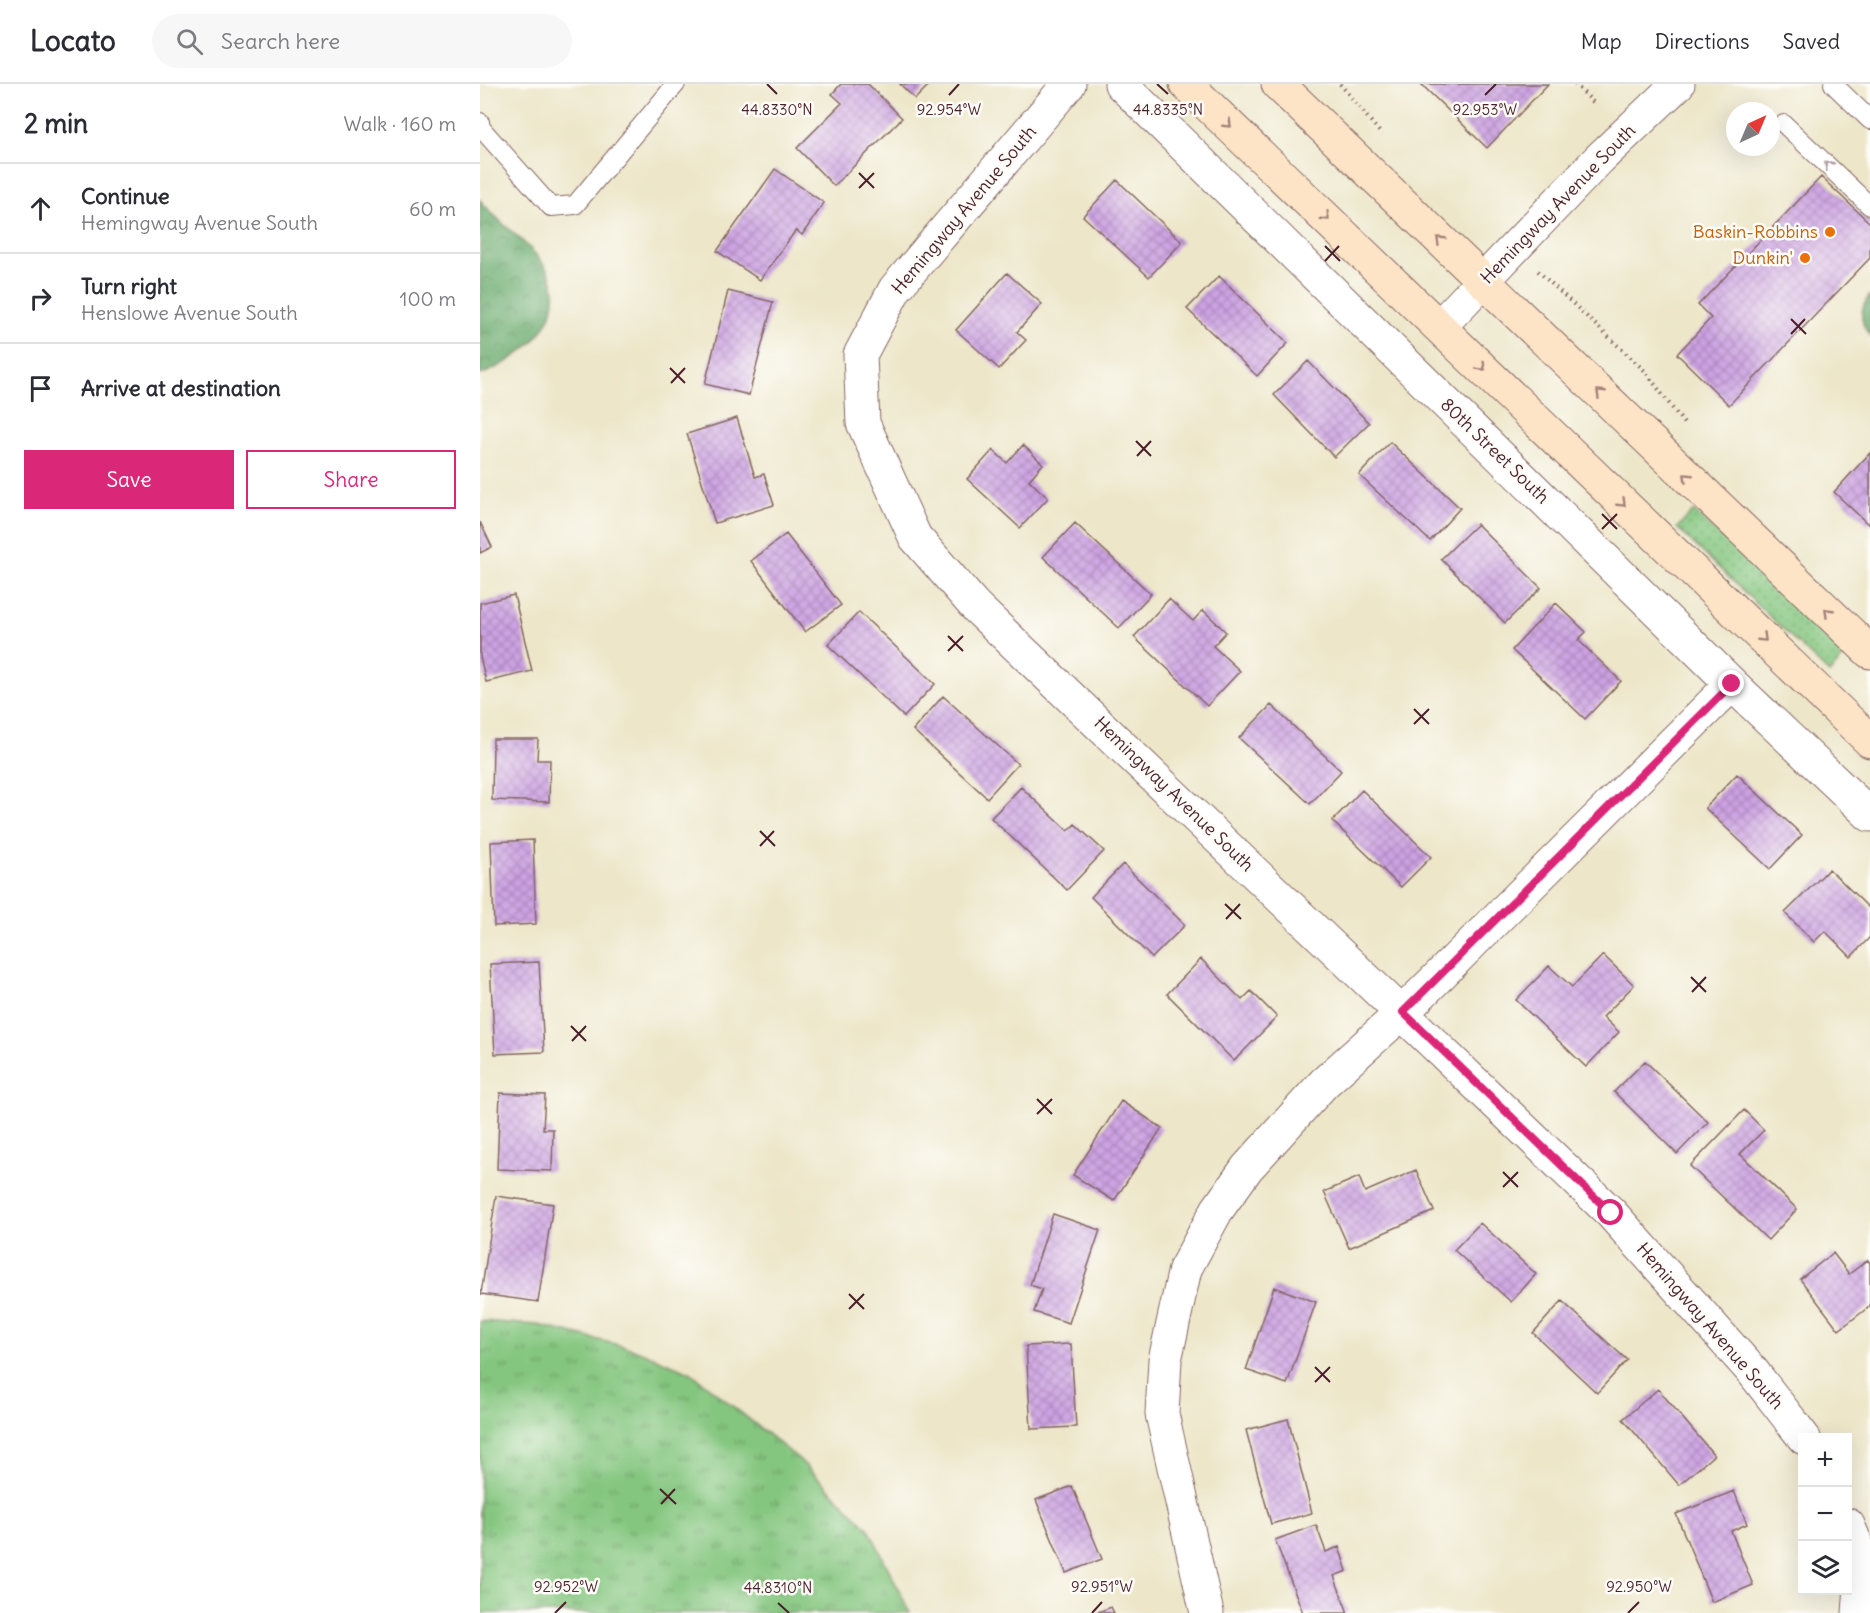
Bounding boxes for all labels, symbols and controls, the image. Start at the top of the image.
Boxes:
search box [152,14,572,68]
text: Locato [30,23,116,59]
icon: search [173,25,206,58]
text: Search here [221,27,340,55]
text: Map [1581,28,1622,55]
text: Directions [1655,28,1749,55]
text: Saved [1782,28,1840,55]
text: 44.8330°N [741,100,813,119]
text: 92.954°W [917,100,982,119]
text: 44.8335°N [1133,100,1203,119]
text: 92.953°W [1453,100,1518,119]
north arrow [1726,102,1780,156]
text: 2 min [24,107,88,140]
text: Walk · 160 m [343,111,456,136]
one-way arrow [1221,117,1232,128]
street label: Hemingway Avenue South [1475,119,1640,288]
street label: Hemingway Avenue South [886,121,1041,299]
one-way arrow [1824,162,1835,173]
text: Continue [81,182,170,210]
icon: ahead [24,192,57,225]
text: 60 m [409,196,456,221]
text: Hemingway Avenue South [81,210,318,235]
one-way arrow [1319,210,1329,221]
place label: Baskin-Robbins [1693,220,1818,243]
marker: Baskin-Robbins [1823,225,1837,239]
one-way arrow [1437,237,1448,248]
place label: Dunkin' [1733,246,1793,269]
marker: Dunkin' [1798,251,1812,265]
text: Turn right [81,272,177,300]
icon: right [24,282,57,315]
text: 100 m [399,286,456,311]
text: Henslowe Avenue South [81,300,298,325]
one-way arrow [1476,360,1486,371]
icon: arrive [24,372,57,405]
text: Arrive at destination [81,374,281,402]
one-way arrow [1596,389,1607,400]
street label: 80th Street South [1436,393,1555,508]
button: Save [24,450,234,509]
button: Share [246,450,456,509]
one-way arrow [1684,473,1694,484]
one-way arrow [1616,496,1626,507]
one-way arrow [1824,608,1834,619]
one-way arrow [1756,631,1766,642]
route end [1718,670,1744,696]
street label: Hemingway Avenue South [1090,711,1259,876]
route start [1597,1199,1623,1225]
street label: Hemingway Avenue South [1632,1238,1789,1414]
map controls [1798,1433,1852,1595]
button: + [1798,1433,1852,1487]
button: − [1798,1487,1852,1541]
button: layers [1798,1541,1852,1595]
text: 92.952°W [534,1577,598,1596]
text: 92.951°W [1071,1577,1133,1596]
text: 92.950°W [1606,1577,1672,1596]
text: 44.8310°N [744,1578,812,1597]

